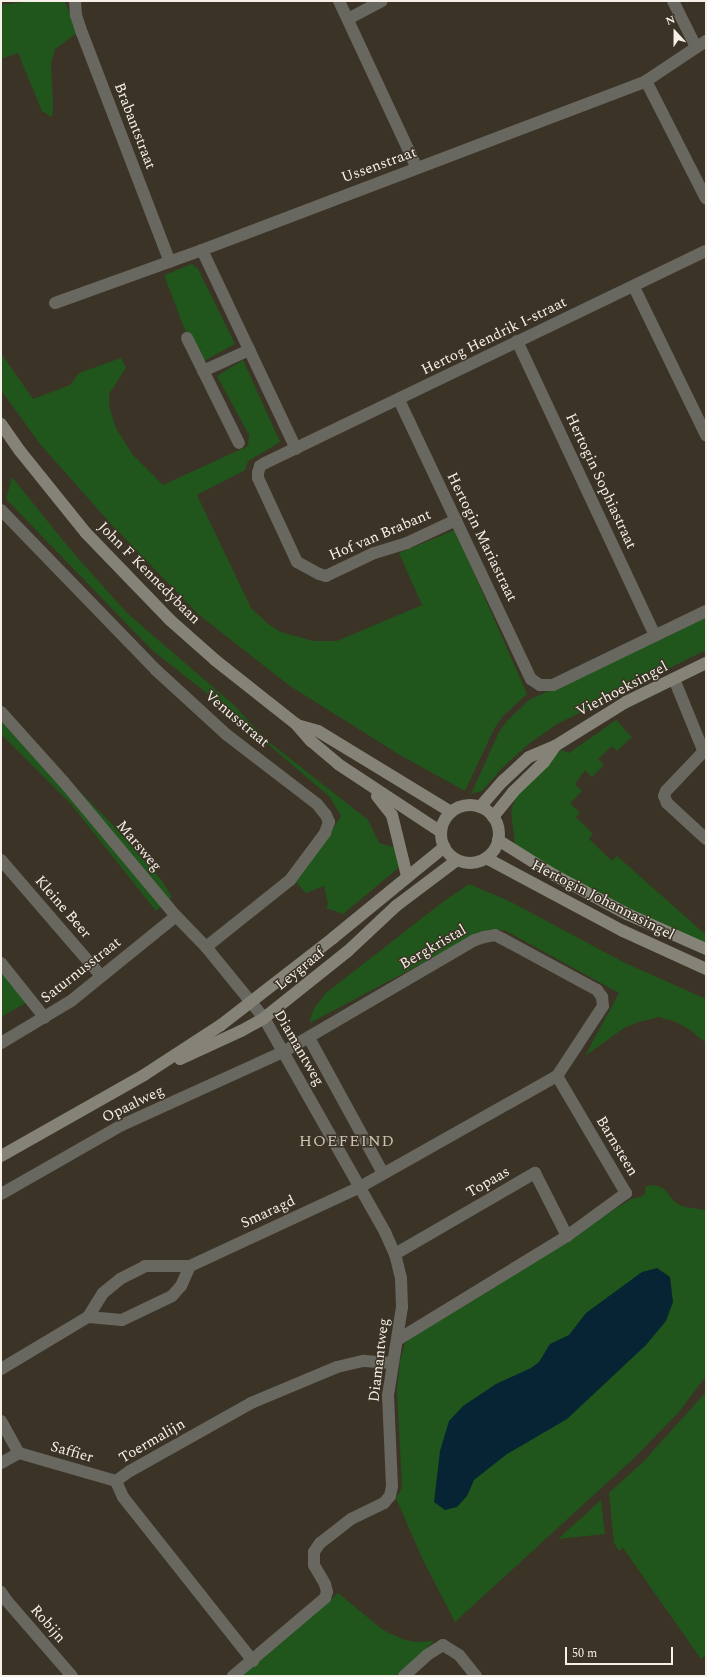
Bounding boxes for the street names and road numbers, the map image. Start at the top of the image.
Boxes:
street label: Brabantstraat [110,80,160,172]
street label: Ussenstraat [339,143,419,187]
street label: Hertog Hendrik I-straat [418,293,570,379]
street label: Hertogin Sophiastraat [562,410,640,552]
street label: Hertogin Mariastraat [443,469,521,605]
street label: Hof van Brabant [326,505,434,565]
street label: John F Kennedybaan [94,518,204,628]
street label: Vierhoeksingel [573,657,671,721]
street label: Venusstraat [201,687,273,751]
street label: Marsweg [113,817,165,875]
street label: Hertogin Johannasingel [529,856,677,944]
street label: Kleine Beer [31,872,95,942]
street label: Bergkristal [397,921,469,973]
street label: Saturnusstraat [37,933,125,1007]
street label: Leygraaf [272,944,328,994]
street label: Diamantweg [270,1007,328,1089]
street label: Opaalweg [99,1081,167,1127]
street label: Barnsteen [592,1113,642,1179]
street label: Topaas [463,1162,513,1202]
street label: Smaragd [238,1192,298,1232]
street label: Diamantweg [365,1317,393,1403]
street label: Toermalijn [116,1415,188,1467]
street label: Saffier [49,1437,95,1467]
street label: Robijn [27,1601,69,1647]

